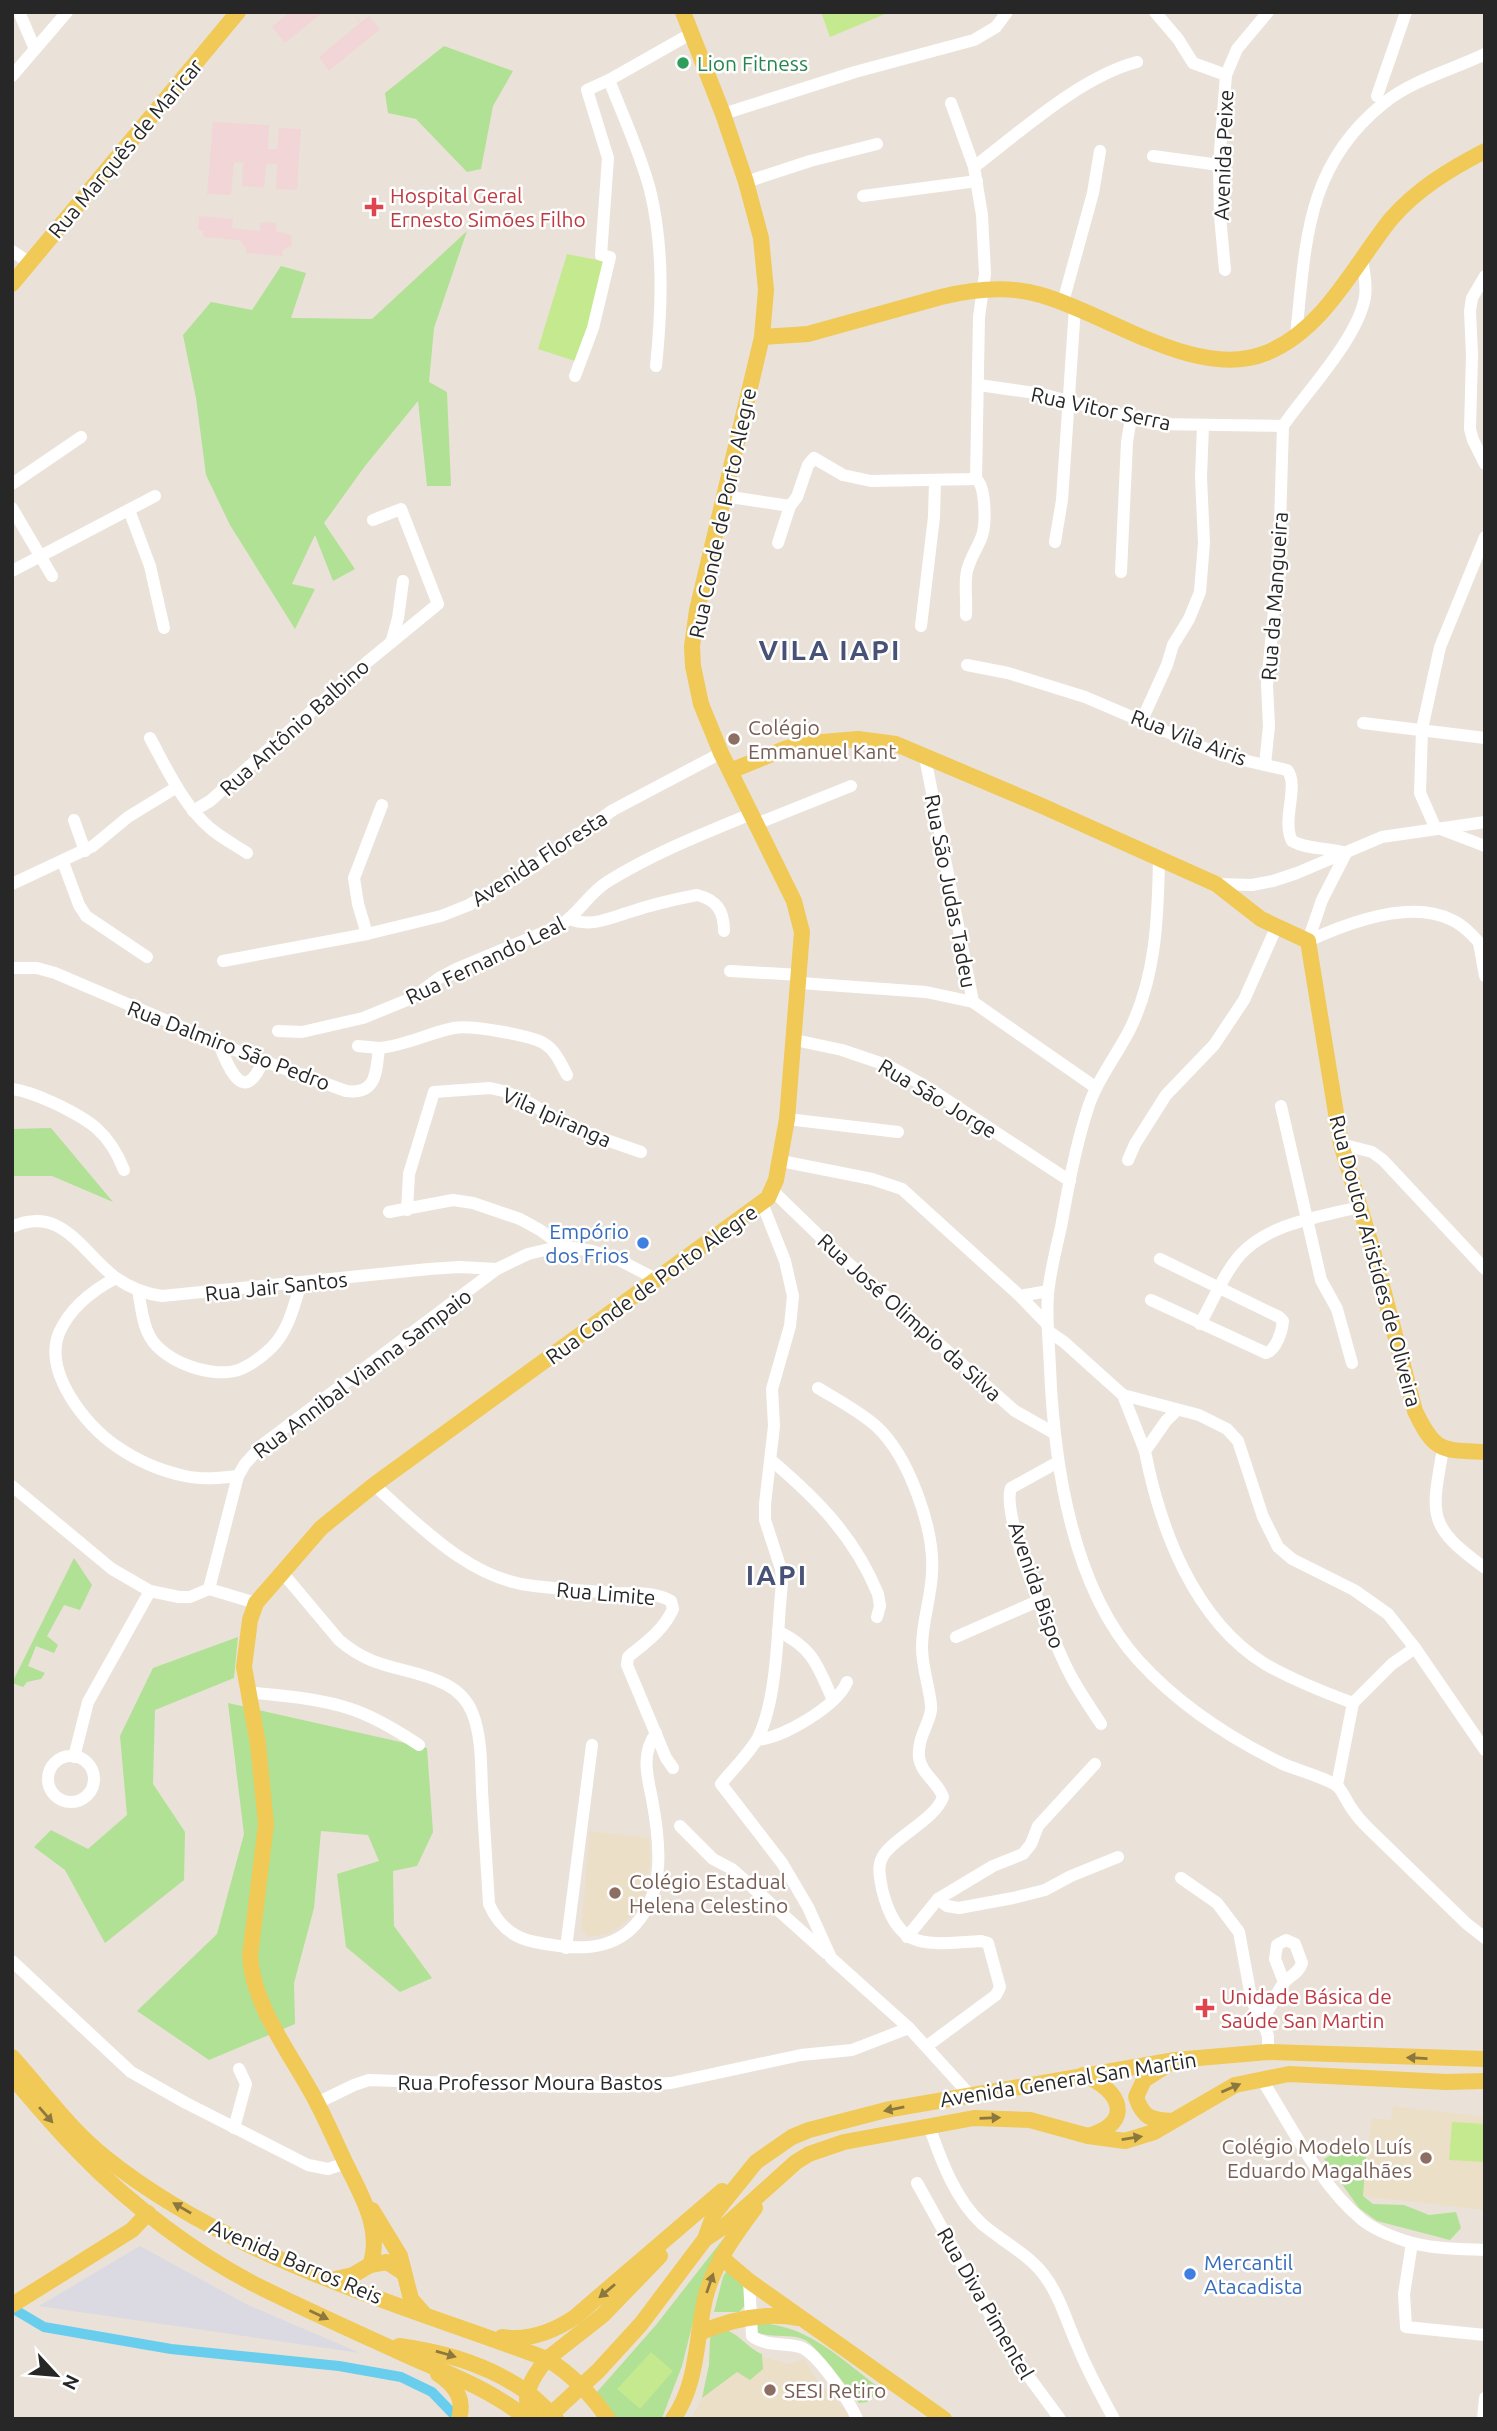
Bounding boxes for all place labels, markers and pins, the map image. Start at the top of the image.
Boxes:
place label: Lion Fitness [697,51,808,75]
marker: Lion Fitness [675,55,691,71]
place label: Hospital Geral Ernesto Simões Filho [390,183,586,231]
marker: Hospital Geral Ernesto Simões Filho [364,197,384,217]
place label: Colégio Emmanuel Kant [748,715,897,763]
marker: Colégio Emmanuel Kant [726,731,742,747]
place label: Empório dos Frios [545,1219,629,1267]
marker: Empório dos Frios [635,1235,651,1251]
place label: Colégio Estadual Helena Celestino [629,1869,788,1917]
marker: Colégio Estadual Helena Celestino [607,1885,623,1901]
place label: Unidade Básica de Saúde San Martin [1221,1984,1392,2032]
marker: Unidade Básica de Saúde San Martin [1195,1998,1215,2018]
place label: Colégio Modelo Luís Eduardo Magalhães [1222,2134,1412,2182]
marker: Colégio Modelo Luís Eduardo Magalhães [1418,2150,1434,2166]
place label: Mercantil Atacadista [1204,2250,1303,2298]
marker: Mercantil Atacadista [1182,2266,1198,2282]
place label: SESI Retiro [784,2378,886,2402]
marker: SESI Retiro [762,2382,778,2398]

